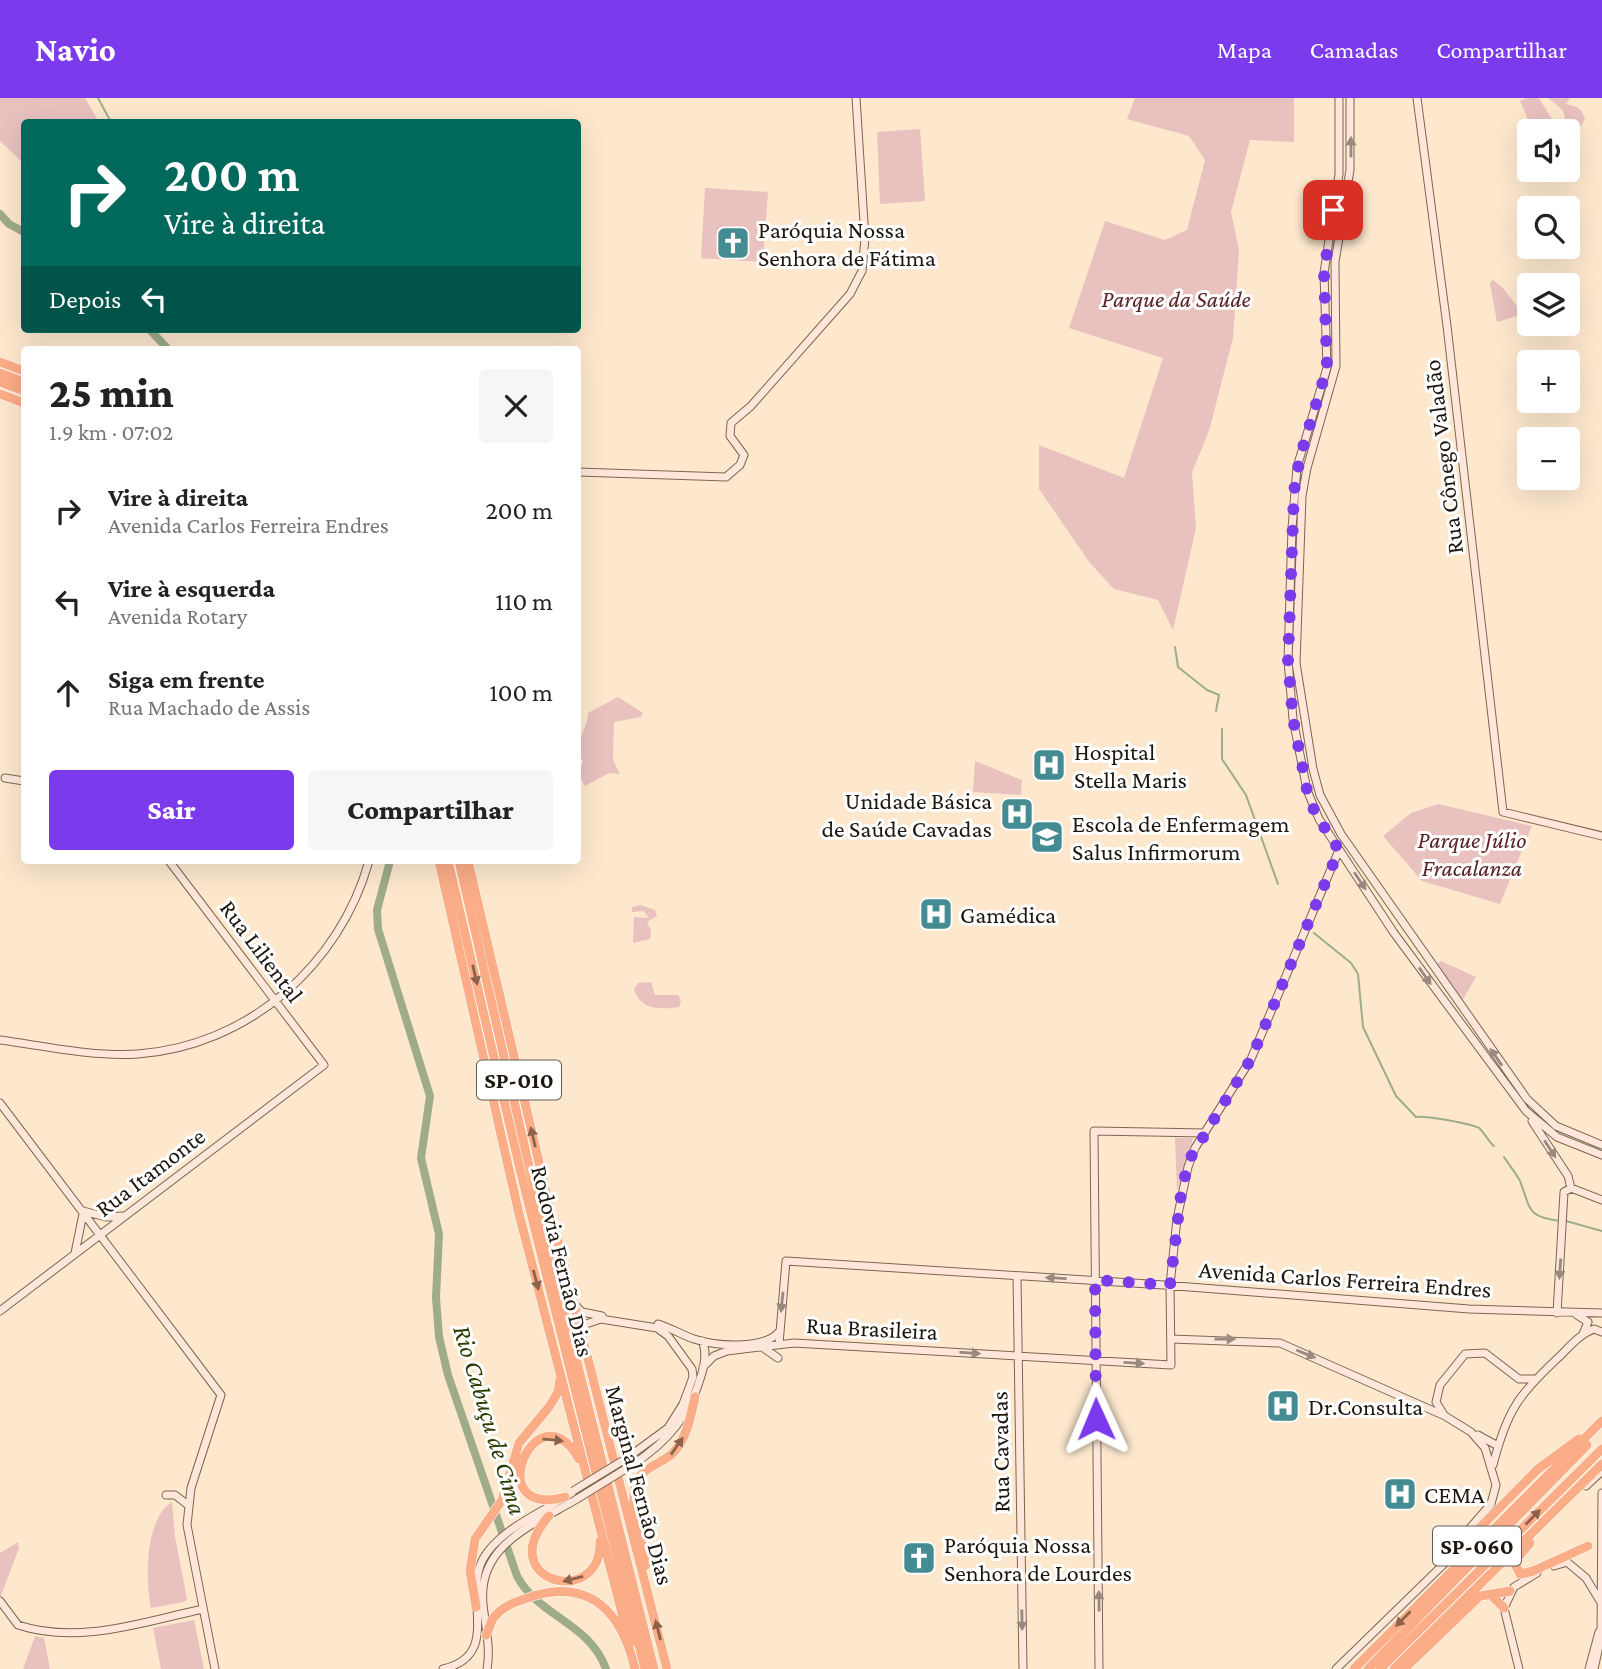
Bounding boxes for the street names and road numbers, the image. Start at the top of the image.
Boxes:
street label: Rua Cônego Valadão [1418,358,1468,556]
street label: Rua Liliental [215,895,309,1007]
road number: SP-010 [477,1060,561,1099]
street label: Rua Itamonte [90,1122,210,1222]
street label: Rodovia Fernão Dias [526,1163,600,1359]
street label: Avenida Carlos Ferreira Endres [1198,1255,1492,1303]
street label: Rua Brasileira [806,1311,938,1345]
street label: Marginal Fernão Dias [600,1382,680,1588]
street label: Rua Cavadas [985,1391,1015,1513]
road number: SP-060 [1433,1526,1521,1566]

